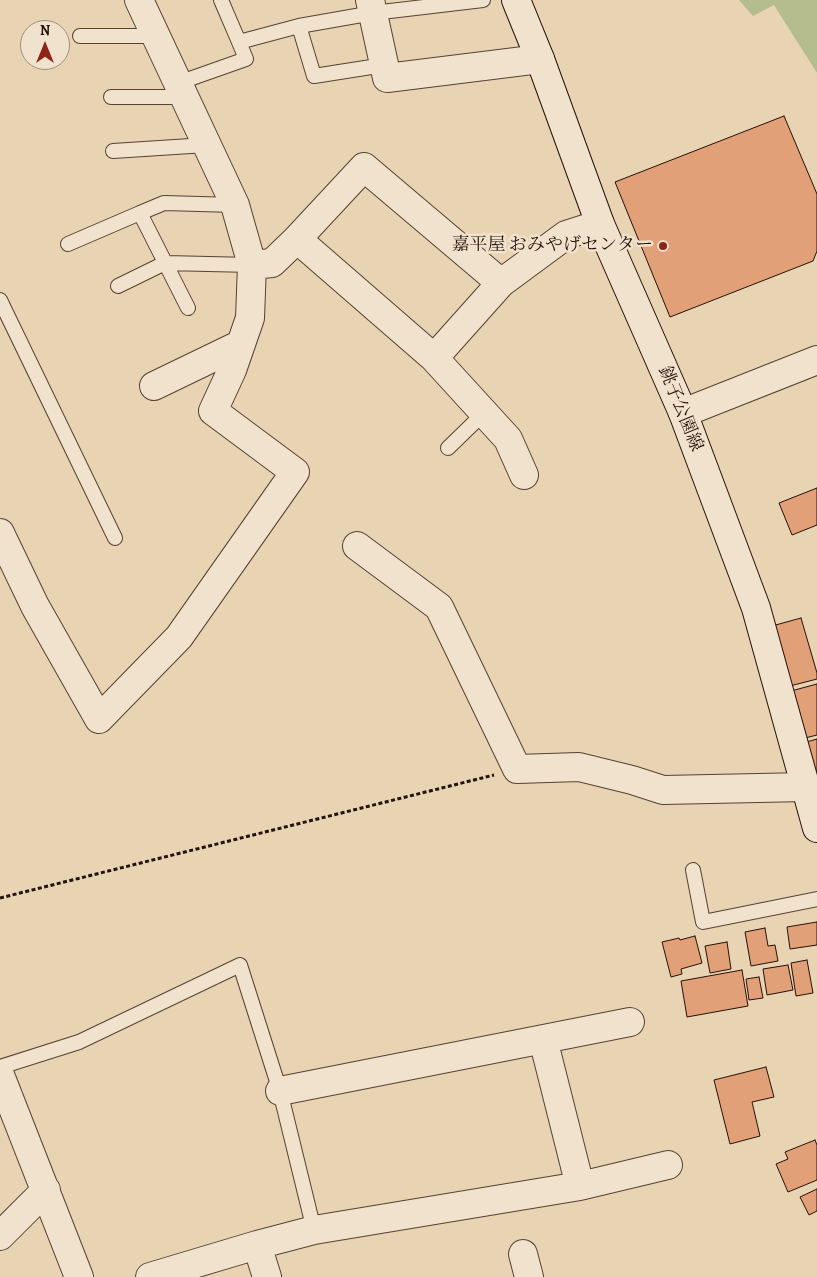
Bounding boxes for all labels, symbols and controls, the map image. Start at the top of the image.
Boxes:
north arrow [20,20,70,70]
text: N [40,21,50,40]
place label: 嘉平屋 おみやげセンター [451,235,653,257]
marker: 嘉平屋 おみやげセンター [657,240,669,252]
street label: 銚子公園線 [653,363,707,455]

